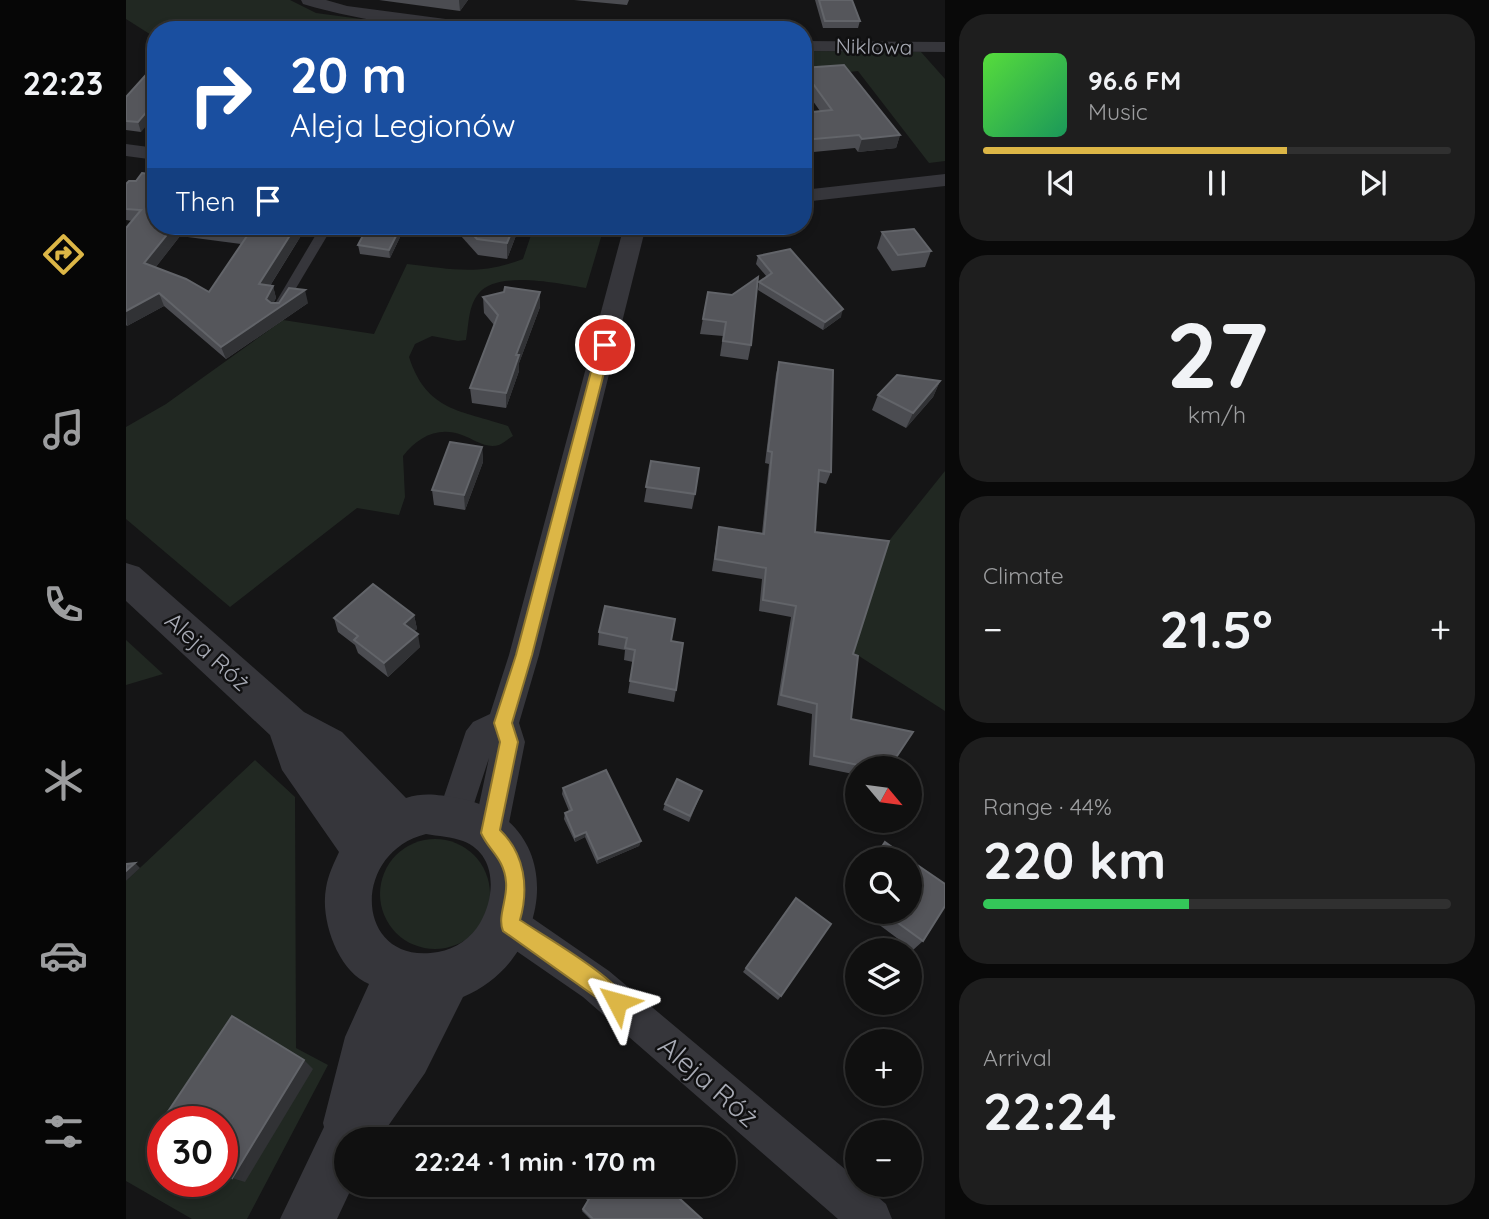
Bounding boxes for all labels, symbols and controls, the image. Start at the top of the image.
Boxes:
street label: Niklowa [835,32,913,60]
text: 20 m [290,44,407,105]
icon: right [175,49,266,140]
text: 22:23 [23,63,103,103]
text: 96.6 FM [1088,64,1181,97]
text: Music [1088,97,1148,126]
text: Aleja Legionów [290,105,516,145]
icon: previous [1042,164,1080,202]
icon: pause [1198,164,1236,202]
icon: next [1354,164,1392,202]
icon: arrive [249,182,287,220]
text: Then [175,185,235,218]
icon: directions [39,230,88,279]
text: 27 [1166,297,1268,411]
pin [575,315,635,375]
icon: arrive [586,326,624,364]
text: km/h [1188,400,1246,429]
icon: music [39,405,88,454]
text: Climate [983,561,1064,590]
icon: phone [39,580,88,629]
text: 21.5° [1160,596,1273,661]
street label: Aleja Róż [159,605,257,697]
text: − [983,605,1003,653]
text: + [1430,605,1451,653]
icon: climate [39,756,88,805]
north arrow [845,756,922,833]
map controls [845,756,922,1197]
text: Range · 44% [983,792,1112,821]
text: 220 km [983,827,1166,892]
button: search [845,847,922,924]
icon: car [39,931,88,980]
button: layers [845,938,922,1015]
position arrow [580,965,654,1039]
street label: Aleja Róż [652,1028,766,1134]
button: + [845,1029,922,1106]
text: Arrival [983,1043,1052,1072]
text: 22:24 [983,1078,1117,1143]
speed limit sign: 30 [147,1106,238,1197]
icon: filters [39,1107,88,1156]
button: − [845,1120,922,1197]
text: 22:24 · 1 min · 170 m [414,1145,656,1178]

